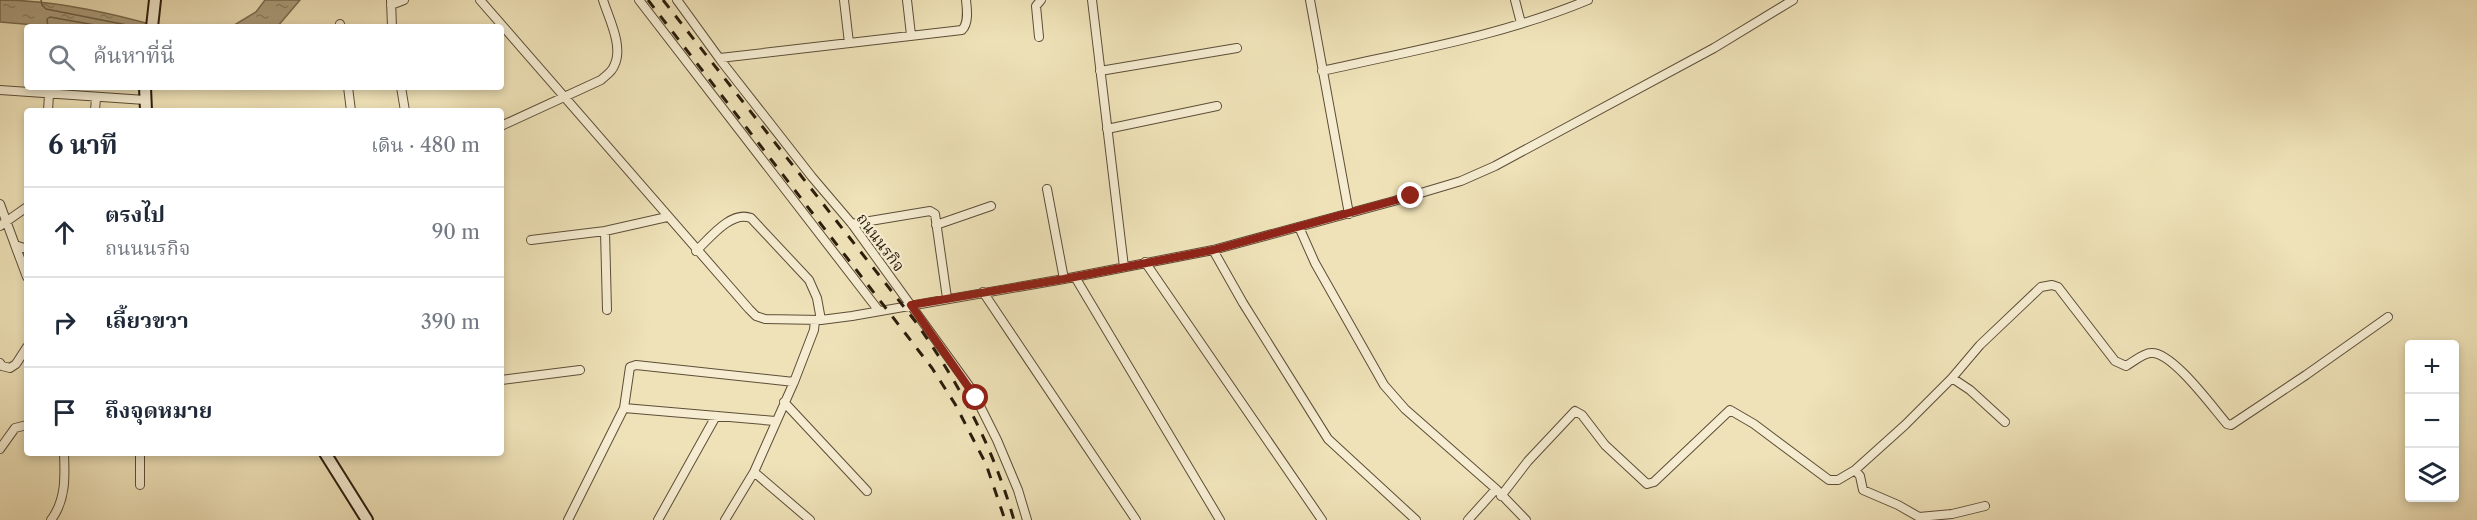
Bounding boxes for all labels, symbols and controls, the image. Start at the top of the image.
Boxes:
search box [24,24,504,90]
icon: search [45,41,78,74]
text: ค้นหาที่นี่ [93,42,175,69]
text: 6 นาที [48,129,118,161]
text: เดิน · 480 m [371,133,480,157]
route end [1397,182,1423,208]
text: ตรงไป [105,201,165,228]
street label: ถนนนรกิจ [852,209,910,275]
icon: ahead [48,216,81,249]
text: 90 m [432,220,480,244]
text: ถนนนรกิจ [105,236,190,260]
icon: right [48,306,81,339]
text: เลี้ยวขวา [105,307,189,334]
text: 390 m [421,310,480,334]
map controls [2405,340,2459,502]
button: + [2405,340,2459,394]
route start [962,384,988,410]
button: − [2405,394,2459,448]
icon: arrive [48,396,81,429]
text: ถึงจุดหมาย [105,397,212,424]
button: layers [2405,448,2459,502]

